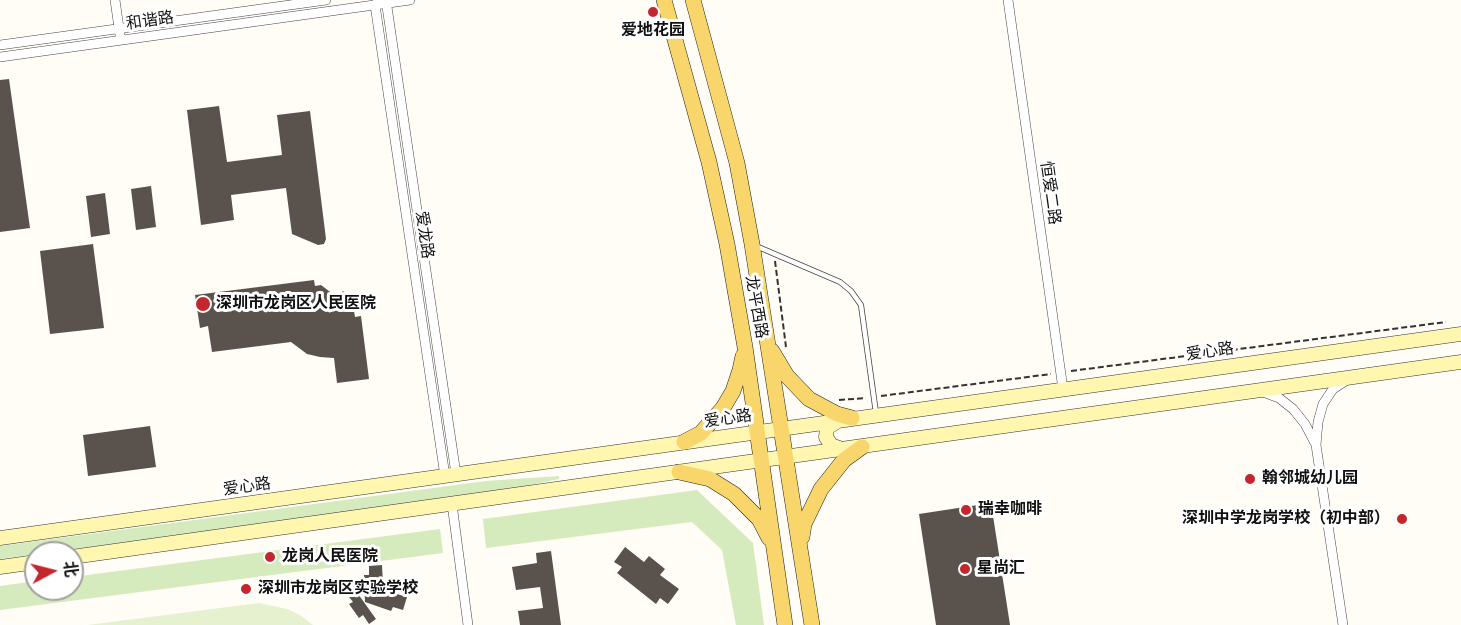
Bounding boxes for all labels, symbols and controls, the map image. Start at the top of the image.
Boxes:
marker: 爱地花园 [646,5,660,19]
street label: 和谐路 [125,8,175,34]
place label: 爱地花园 [621,21,685,41]
street label: 恒爱二路 [1036,160,1064,226]
street label: 爱龙路 [411,210,437,260]
street label: 龙平西路 [741,274,771,340]
place label: 深圳市龙岗区人民医院 [216,294,376,314]
marker: 深圳市龙岗区人民医院 [194,295,212,313]
street label: 爱心路 [1185,339,1235,365]
street label: 爱心路 [703,406,753,432]
place label: 翰邻城幼儿园 [1262,469,1358,489]
marker: 翰邻城幼儿园 [1243,472,1257,486]
street label: 爱心路 [222,474,272,500]
place label: 瑞幸咖啡 [978,500,1042,520]
marker: 瑞幸咖啡 [959,503,973,517]
place label: 深圳中学龙岗学校（初中部） [1182,509,1390,529]
marker: 深圳中学龙岗学校（初中部） [1395,512,1409,526]
north arrow [24,541,84,601]
place label: 龙岗人民医院 [282,547,378,567]
marker: 龙岗人民医院 [263,550,277,564]
place label: 星尚汇 [977,559,1025,579]
text: 北 [60,560,81,578]
marker: 星尚汇 [958,562,972,576]
place label: 深圳市龙岗区实验学校 [258,579,418,599]
marker: 深圳市龙岗区实验学校 [239,582,253,596]

